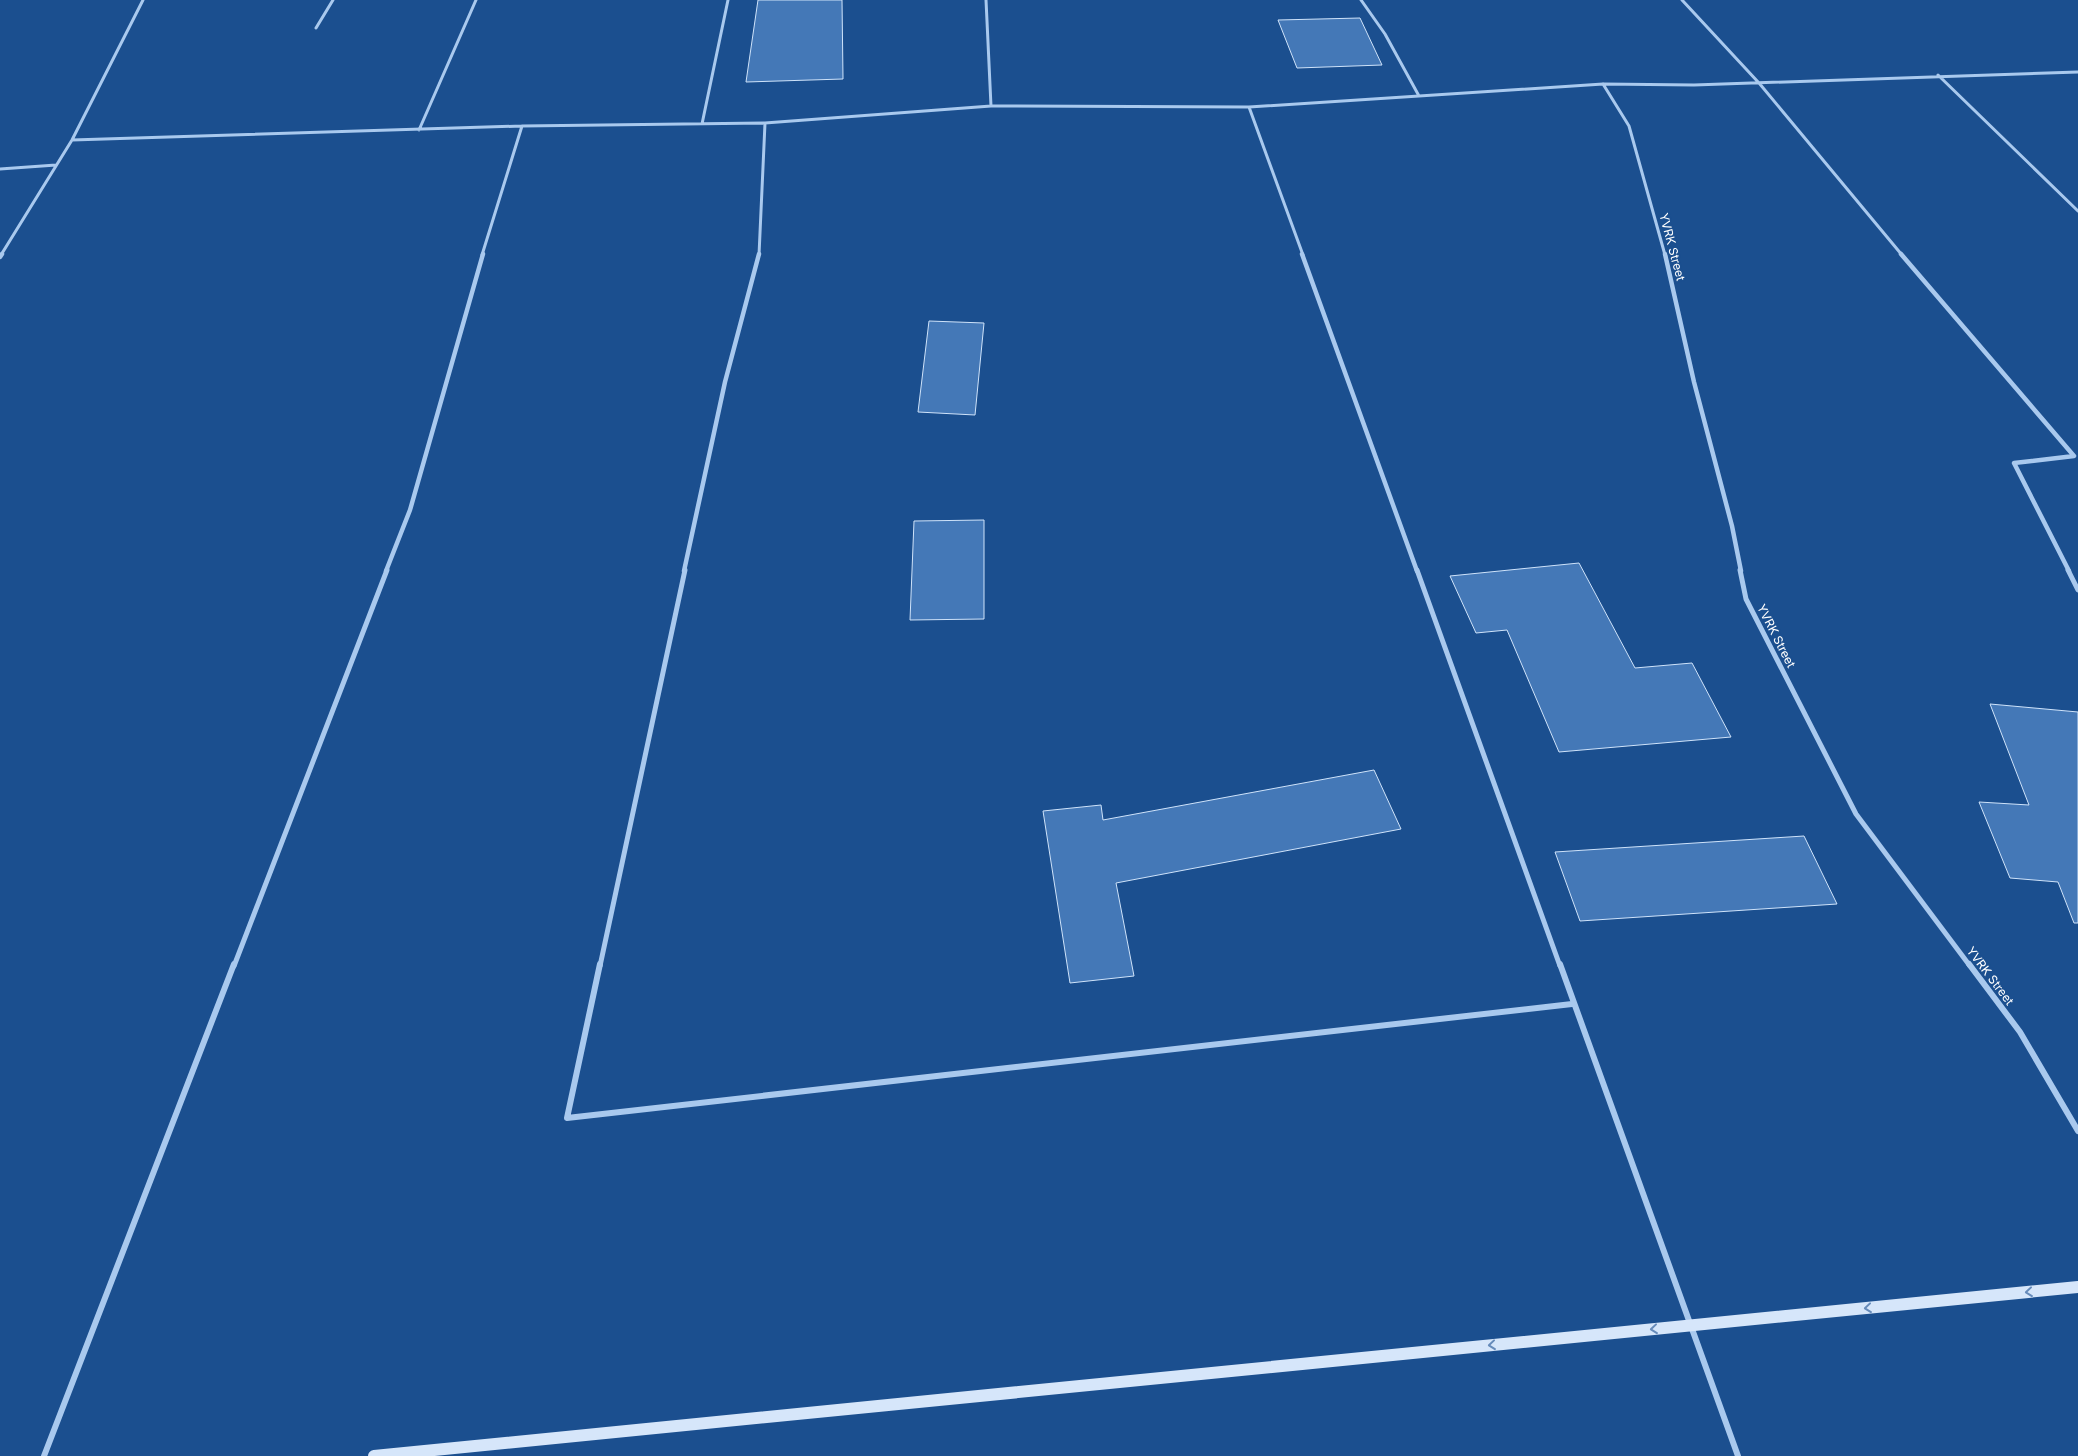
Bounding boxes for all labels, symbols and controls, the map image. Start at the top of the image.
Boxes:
street label: YVRK Street [1656,211,1689,282]
street label: YVRK Street [1754,601,1799,670]
street label: YVRK Street [1964,943,2017,1008]
one-way arrow [2025,1286,2033,1297]
one-way arrow [1863,1302,1871,1313]
one-way arrow [1649,1323,1657,1334]
one-way arrow [1488,1339,1496,1350]

